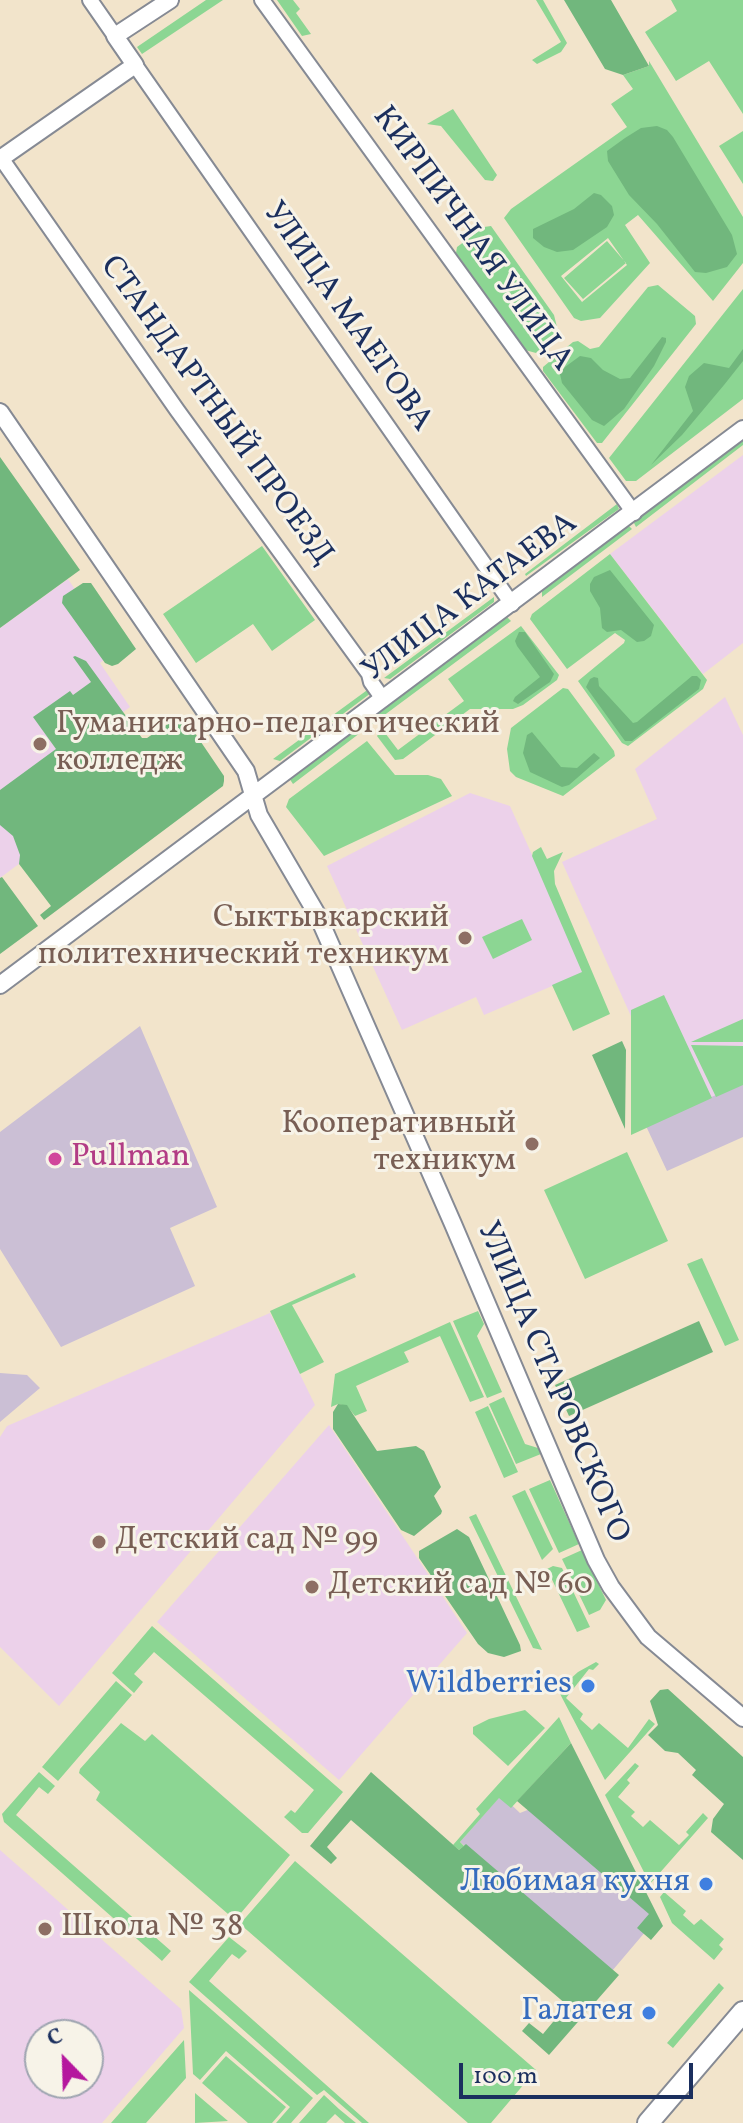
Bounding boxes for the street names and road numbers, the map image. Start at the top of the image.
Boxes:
street label: КИРПИЧНАЯ УЛИЦА [362,100,580,380]
street label: УЛИЦА МАЕГОВА [252,196,440,440]
street label: СТАНДАРТНЫЙ ПРОЕЗД [90,250,340,574]
street label: УЛИЦА КАТАЕВА [356,506,586,692]
street label: УЛИЦА СТАРОВСКОГО [466,1217,636,1549]

